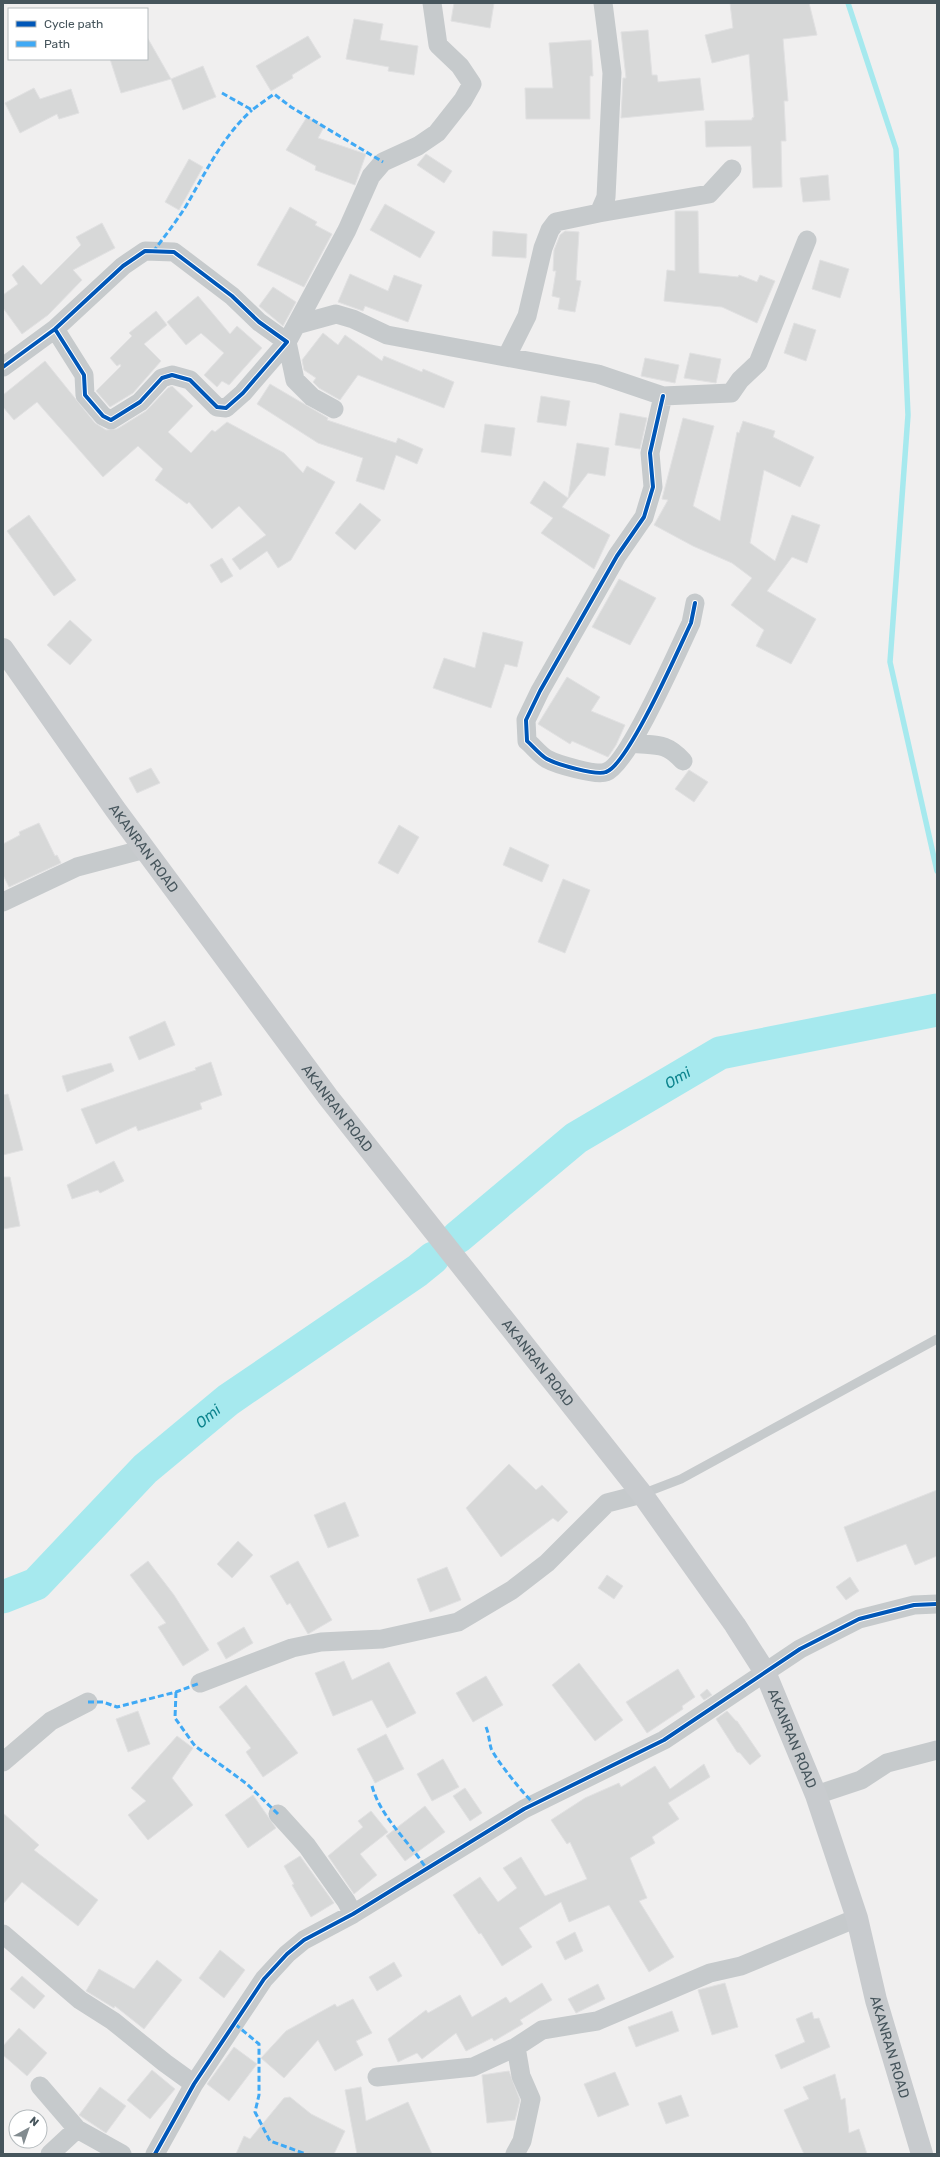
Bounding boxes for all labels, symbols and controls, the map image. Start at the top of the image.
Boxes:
legend [8,8,148,60]
text: Cycle path [44,17,103,31]
text: Path [44,37,70,51]
street label: AKANRAN ROAD [106,800,182,896]
street label: AKANRAN ROAD [298,1061,377,1155]
water label: Omi [661,1063,694,1093]
street label: AKANRAN ROAD [498,1316,578,1409]
water label: Omi [192,1401,225,1432]
street label: AKANRAN ROAD [764,1686,821,1791]
street label: AKANRAN ROAD [867,1994,913,2100]
north arrow [8,2109,48,2149]
text: N [27,2114,41,2129]

